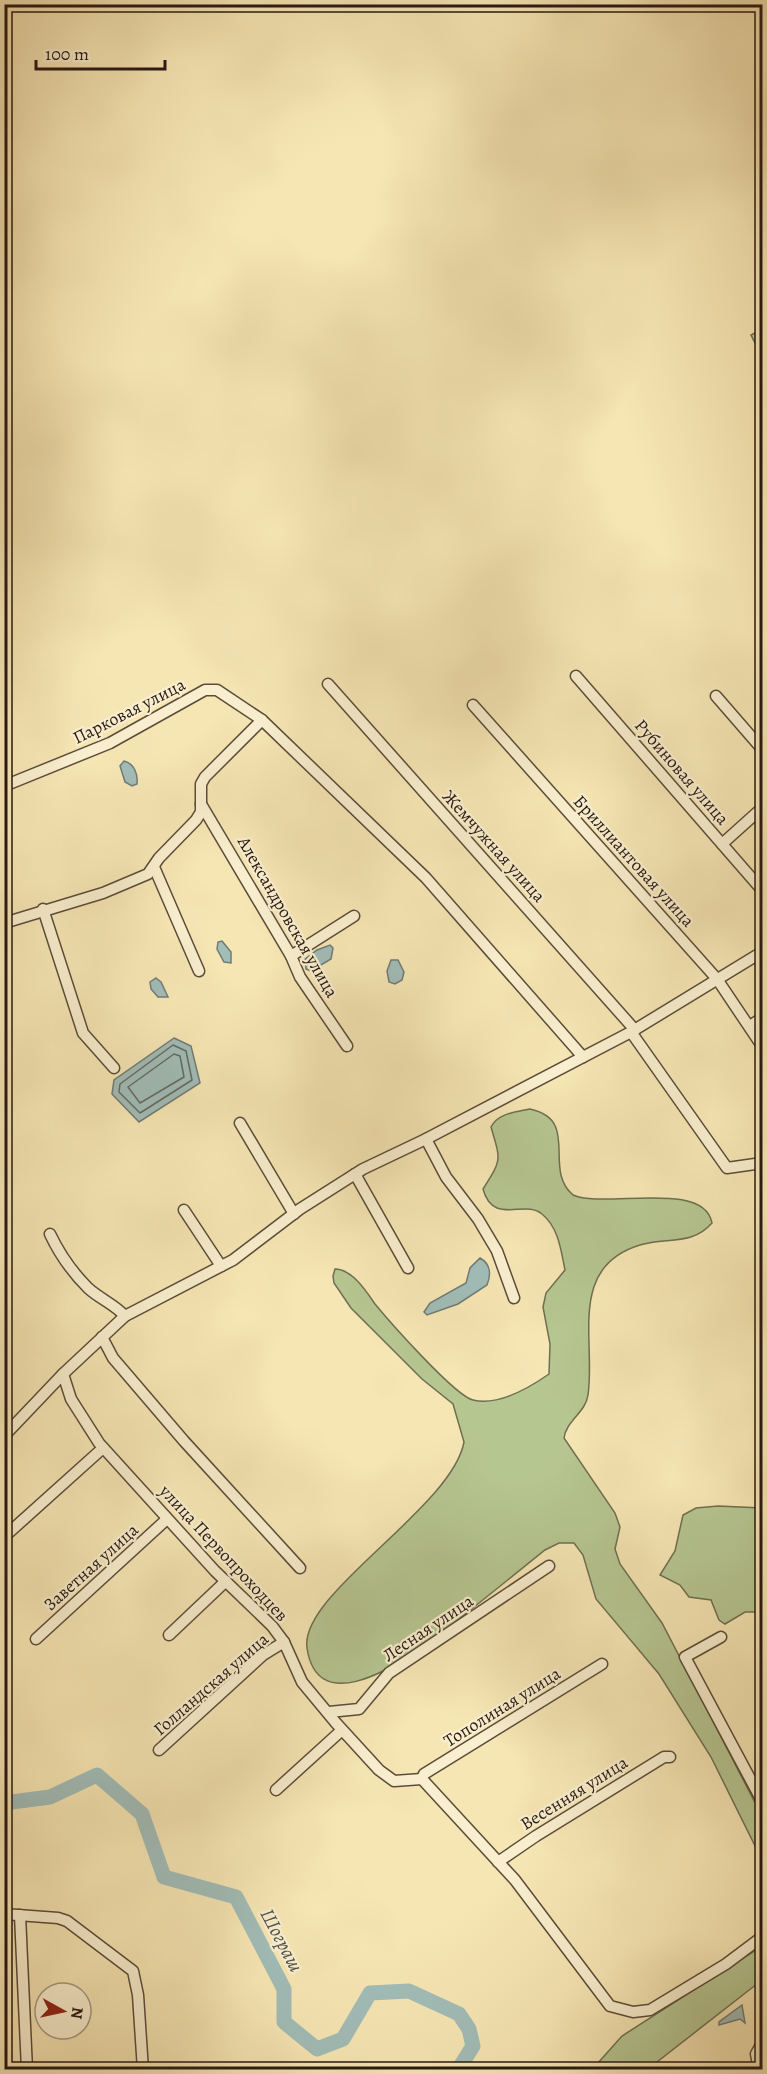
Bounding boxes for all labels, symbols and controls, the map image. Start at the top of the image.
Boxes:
scale bar [36,33,165,71]
text: 100 m [45,42,89,66]
street label: Парковая улица [69,672,190,750]
street label: Рубиновая улица [629,714,735,831]
street label: Жемчужная улица [437,785,551,908]
street label: Бриллиантовая улица [568,790,700,933]
street label: Александровская улица [232,831,344,1003]
street label: улица Первопроходцев [154,1479,294,1627]
street label: Заветная улица [39,1518,144,1616]
street label: Лесная улица [378,1588,479,1667]
street label: Голландская улица [148,1627,274,1741]
street label: Тополиная улица [439,1661,566,1753]
street label: Весенняя улица [516,1750,633,1836]
water label: Шограш [254,1904,310,1977]
north arrow [33,1981,93,2041]
text: N [65,2006,89,2021]

